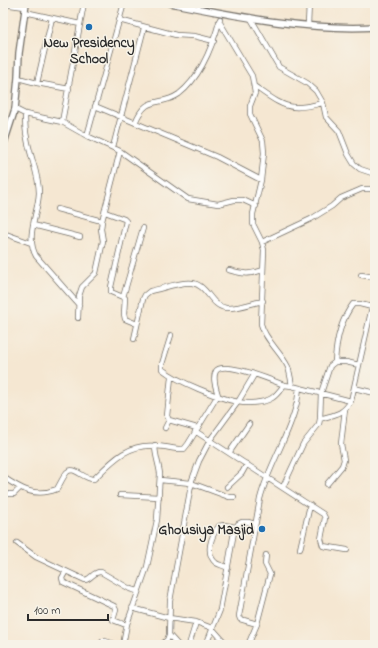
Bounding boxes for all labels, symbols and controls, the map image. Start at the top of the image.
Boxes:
marker: New Presidency School [84,22,94,32]
place label: New Presidency School [44,33,135,70]
place label: Ghousiya Masjid [158,520,254,543]
marker: Ghousiya Masjid [257,524,267,534]
scale bar [28,596,108,622]
text: 100 m [34,602,61,620]

